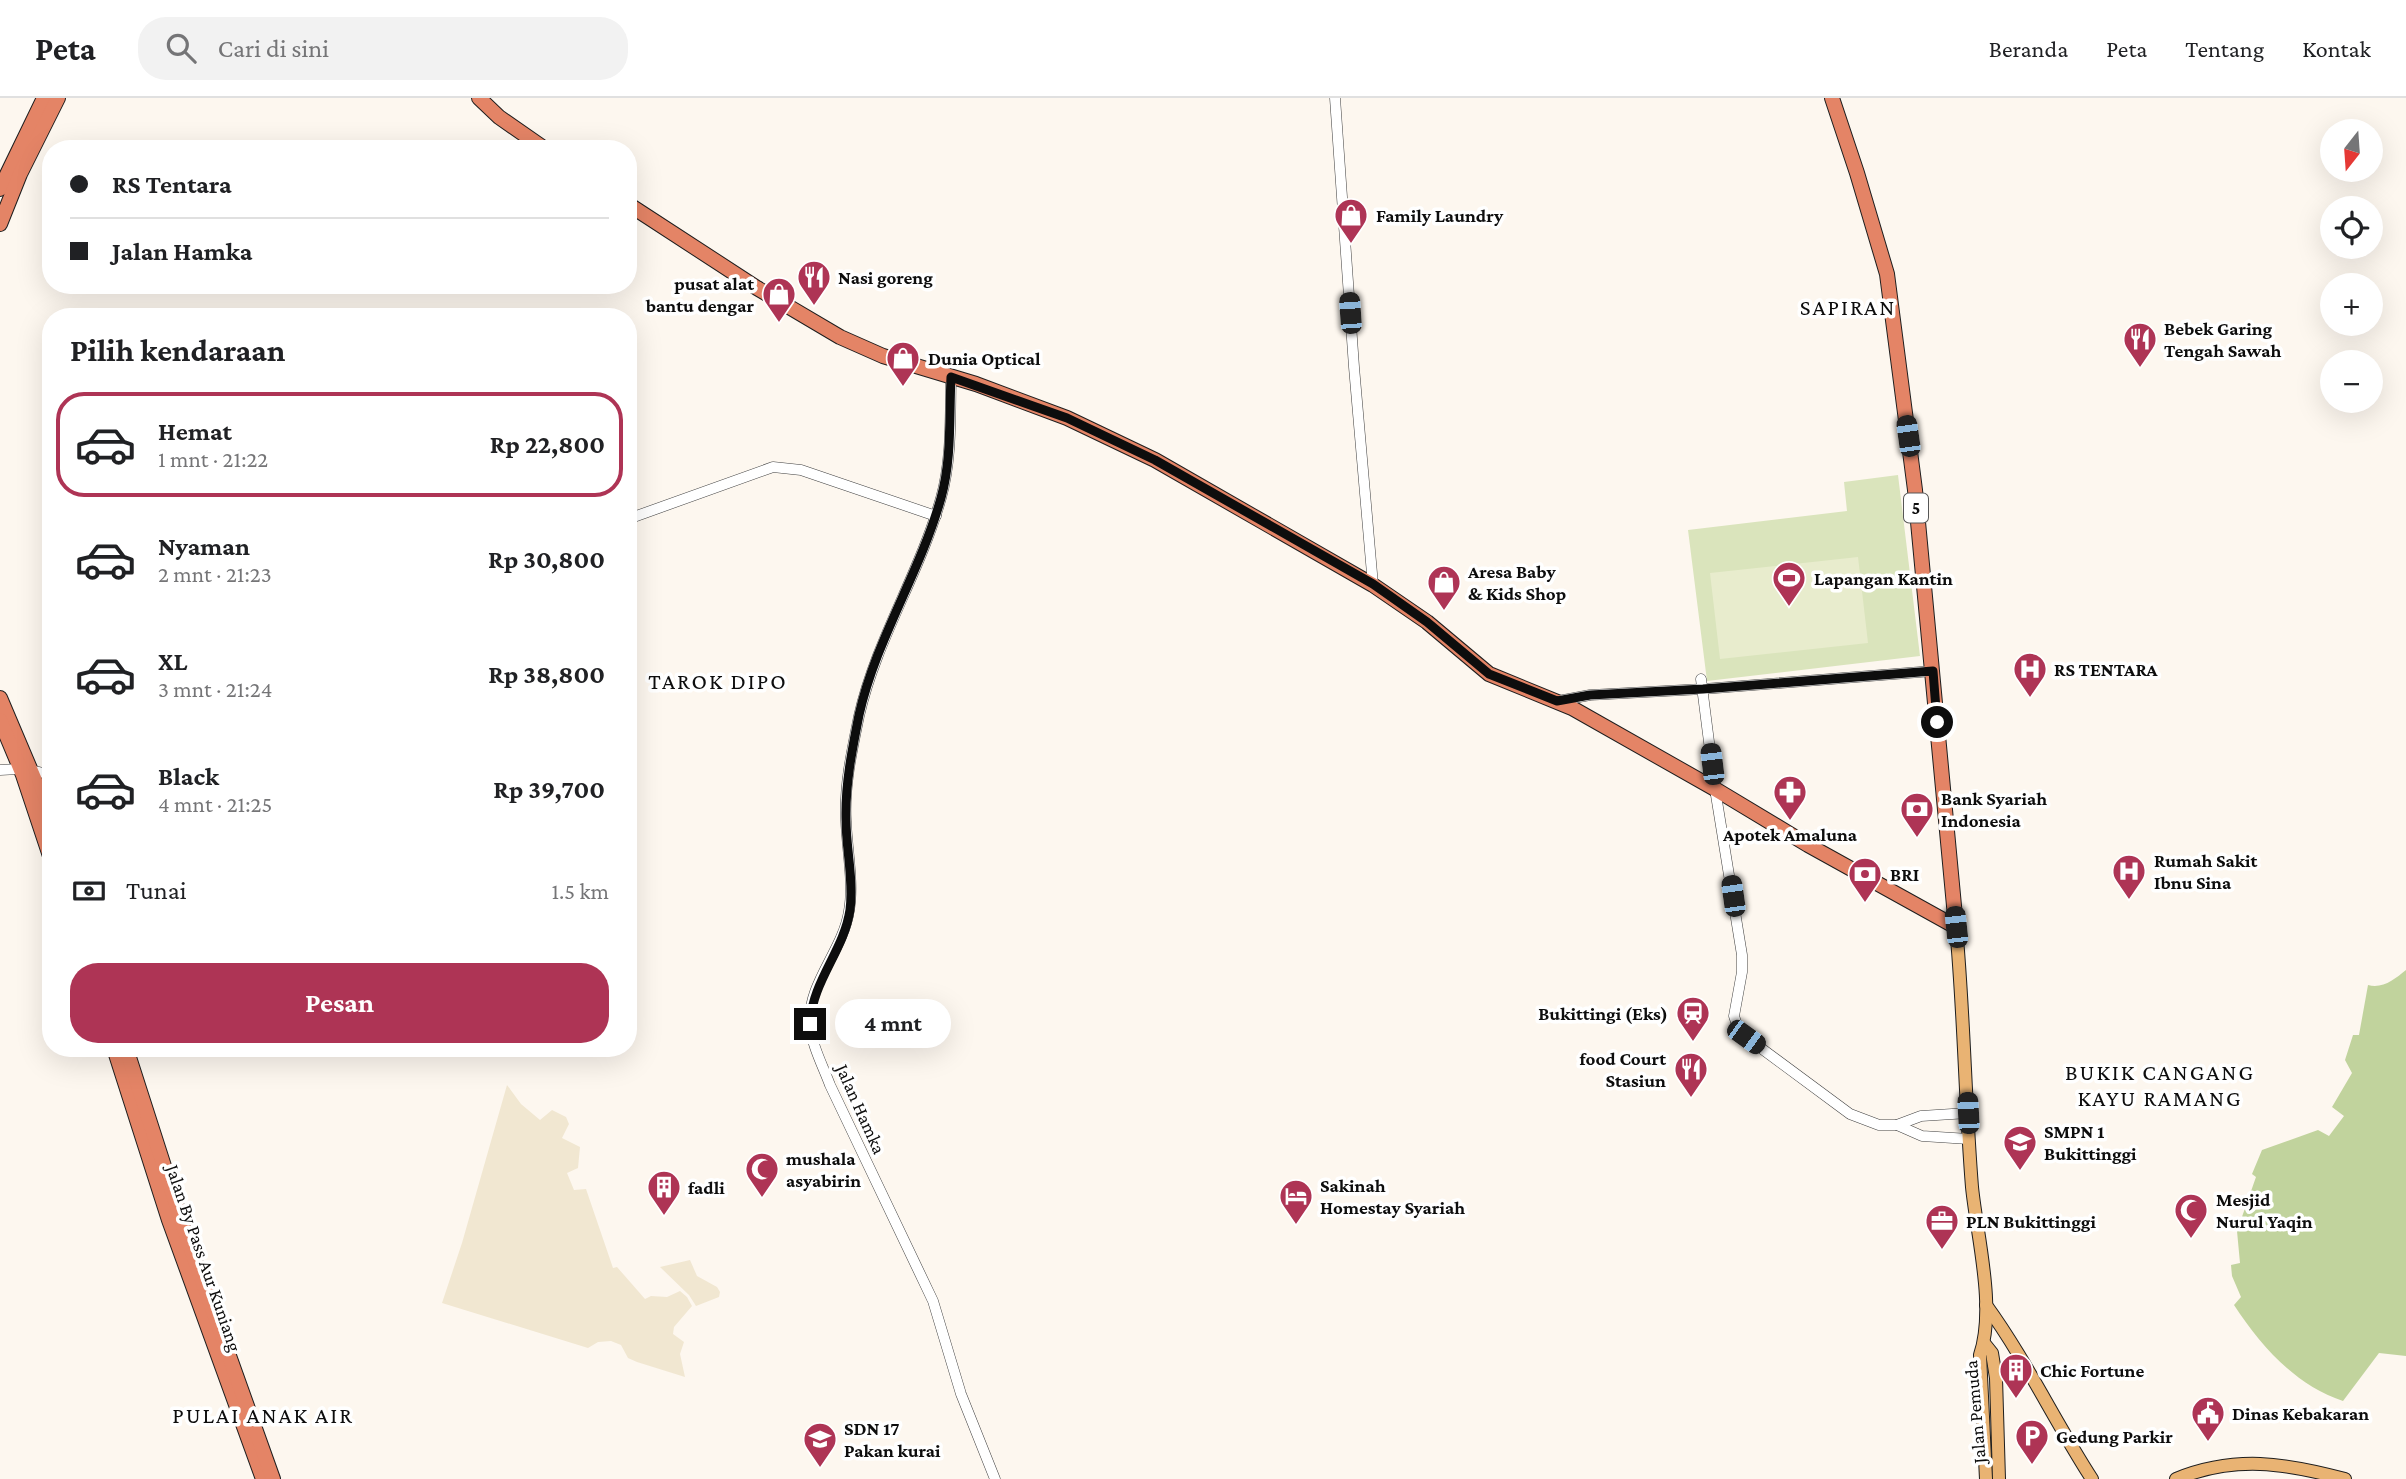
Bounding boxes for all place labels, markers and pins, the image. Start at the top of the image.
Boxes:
shop icon: Family Laundry [1332,196,1370,245]
place label: Family Laundry [1376,205,1504,226]
restaurant icon: Nasi goreng [795,258,833,307]
place label: Nasi goreng [838,267,933,288]
place label: pusat alat bantu dengar [645,273,754,316]
shop icon: pusat alat bantu dengar [760,275,798,324]
place label: Bebek Garing Tengah Sawah [2164,318,2282,361]
restaurant icon: Bebek Garing Tengah Sawah [2121,320,2159,369]
shop icon: Dunia Optical [884,339,922,388]
place label: Dunia Optical [928,348,1041,369]
sports icon: Lapangan Kantin [1770,559,1808,608]
place label: Aresa Baby & Kids Shop [1467,561,1566,604]
shop icon: Aresa Baby & Kids Shop [1425,563,1463,612]
place label: Lapangan Kantin [1814,568,1953,589]
hospital icon: RS TENTARA [2011,650,2049,699]
place label: RS TENTARA [2054,659,2158,680]
pharmacy icon: Apotek Amaluna [1771,773,1809,822]
place label: Bank Syariah Indonesia [1941,788,2047,831]
bank icon: Bank Syariah Indonesia [1898,790,1936,839]
place label: Apotek Amaluna [1722,824,1858,845]
place label: Rumah Sakit Ibnu Sina [2154,850,2258,893]
hospital icon: Rumah Sakit Ibnu Sina [2110,852,2148,901]
bank icon: BRI [1846,855,1884,904]
place label: BRI [1890,864,1919,885]
station icon: Bukittingi (Eks) [1674,994,1712,1043]
place label: Bukittingi (Eks) [1538,1003,1668,1025]
place label: food Court Stasiun [1580,1048,1666,1091]
restaurant icon: food Court Stasiun [1672,1050,1710,1099]
place label: SMPN 1 Bukittinggi [2044,1121,2137,1164]
school or university icon: SMPN 1 Bukittinggi [2001,1123,2039,1172]
place label: mushala asyabirin [786,1148,861,1191]
mosque icon: mushala asyabirin [743,1150,781,1199]
building icon: fadli [645,1168,683,1217]
place label: Sakinah Homestay Syariah [1320,1175,1465,1218]
place label: fadli [688,1177,725,1198]
hotel icon: Sakinah Homestay Syariah [1277,1177,1315,1226]
place label: Mesjid Nurul Yaqin [2216,1189,2313,1232]
mosque icon: Mesjid Nurul Yaqin [2172,1191,2210,1240]
office icon: PLN Bukittinggi [1923,1202,1961,1251]
place label: PLN Bukittinggi [1966,1211,2096,1232]
building icon: Chic Fortune [1997,1351,2035,1400]
place label: Chic Fortune [2040,1360,2145,1381]
public building icon: Dinas Kebakaran [2189,1394,2227,1443]
place label: Dinas Kebakaran [2232,1403,2369,1424]
parking icon: Gedung Parkir [2013,1417,2051,1466]
place label: SDN 17 Pakan kurai [844,1418,941,1461]
school or university icon: SDN 17 Pakan kurai [801,1420,839,1469]
place label: Gedung Parkir [2056,1426,2173,1447]

